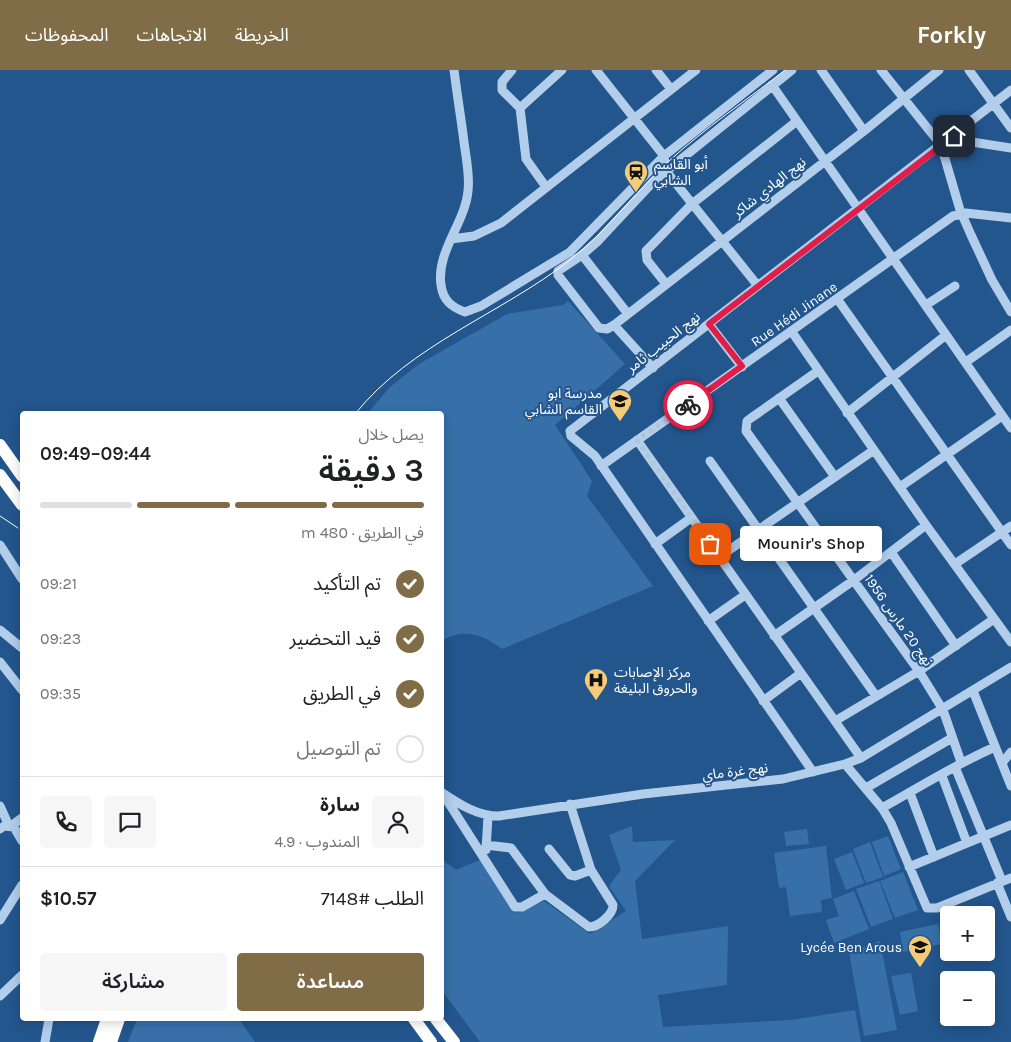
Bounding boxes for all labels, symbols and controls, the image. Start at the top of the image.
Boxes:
text: Forkly [917,21,986,49]
text: المحفوظات [25,24,109,46]
text: الاتجاهات [137,24,207,46]
text: الخريطة [235,24,289,46]
pin [933,115,975,157]
icon: home [940,122,968,150]
street label: نهج الهادي شاكر [728,153,811,224]
place label: أبو القاسم الشابي [654,155,708,191]
station icon: أبو القاسم الشابي [623,159,649,193]
street label: Rue Hédi Jinane [748,278,841,350]
street label: نهج الحبيب ثامر [622,308,705,379]
courier [663,380,713,430]
place label: مدرسة ابو القاسم الشابي [525,385,602,420]
school or university icon: مدرسة ابو القاسم الشابي [607,388,633,422]
icon: bike [674,391,702,419]
text: يصل خلال [358,425,424,444]
text: 09:44–09:49 [40,443,151,465]
text: 3 دقيقة [319,452,424,489]
text: في الطريق · 480 m [301,523,424,542]
pin [689,523,731,565]
callout: Mounir's Shop [740,526,882,562]
icon: bag [696,530,724,558]
text: Mounir's Shop [757,534,865,553]
icon: check [396,570,424,598]
street label: نهج 20 مارس 1956 [859,571,937,671]
text: تم التأكيد [313,573,381,595]
text: 09:21 [40,574,77,593]
icon: check [396,625,424,653]
text: قيد التحضير [290,628,381,650]
text: 09:23 [40,629,81,648]
place label: مركز الإصابات والحروق البليغة [614,664,697,697]
hospital icon: مركز الإصابات والحروق البليغة [583,667,609,701]
icon: check [396,680,424,708]
text: في الطريق [303,683,381,705]
text: 09:35 [40,684,81,703]
text: تم التوصيل [296,738,381,760]
street label: نهج غرة ماي [701,759,770,786]
text: سارة [320,794,360,816]
button: phone [40,796,92,848]
button: chat [104,796,156,848]
button: person [372,796,424,848]
text: المندوب · 4.9 [274,832,360,851]
text: $10.57 [40,888,96,910]
text: الطلب #7148 [321,888,424,910]
map controls [940,906,995,1026]
button: + [940,906,995,961]
school or university icon: Lycée Ben Arous [907,934,933,968]
place label: Lycée Ben Arous [800,939,902,956]
button: مشاركة [40,953,227,1011]
button: مساعدة [237,953,424,1011]
button: − [940,971,995,1026]

